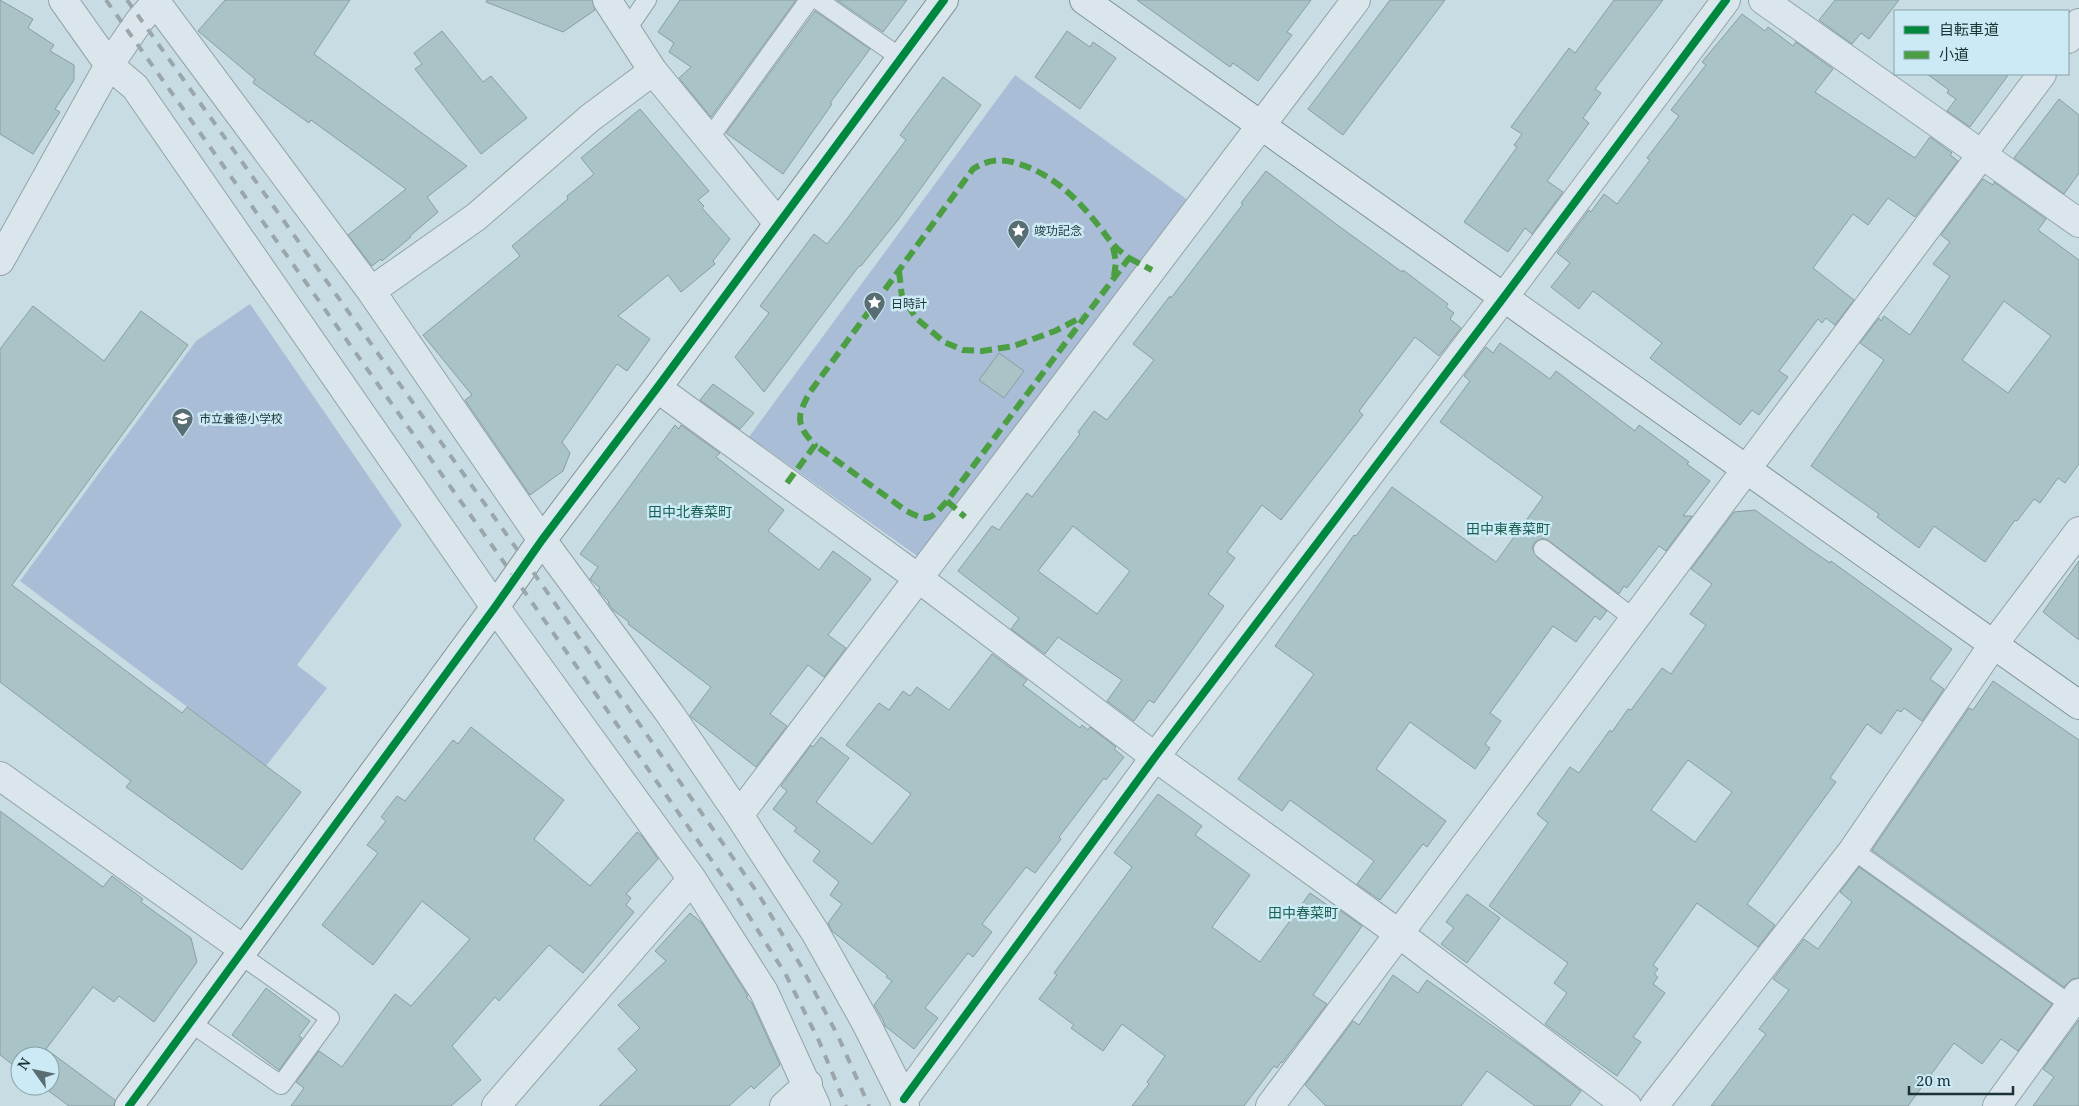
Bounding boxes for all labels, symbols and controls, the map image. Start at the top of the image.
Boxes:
legend [1894,10,2069,75]
text: 自転車道 [1939,19,1999,39]
text: 小道 [1939,44,1969,64]
place icon: 竣功記念 [1006,218,1030,249]
place label: 竣功記念 [1034,222,1082,239]
place icon: 日時計 [863,291,887,322]
place label: 日時計 [891,295,927,312]
school or university icon: 市立養徳小学校 [171,406,195,437]
place label: 市立養徳小学校 [199,410,283,427]
district label: 田中北春菜町 [648,502,732,521]
district label: 田中東春菜町 [1466,519,1550,538]
district label: 田中春菜町 [1268,903,1338,922]
north arrow [10,1046,60,1096]
text: N [13,1054,35,1073]
scale bar [1909,1064,2013,1096]
text: 20 m [1916,1070,1951,1090]

